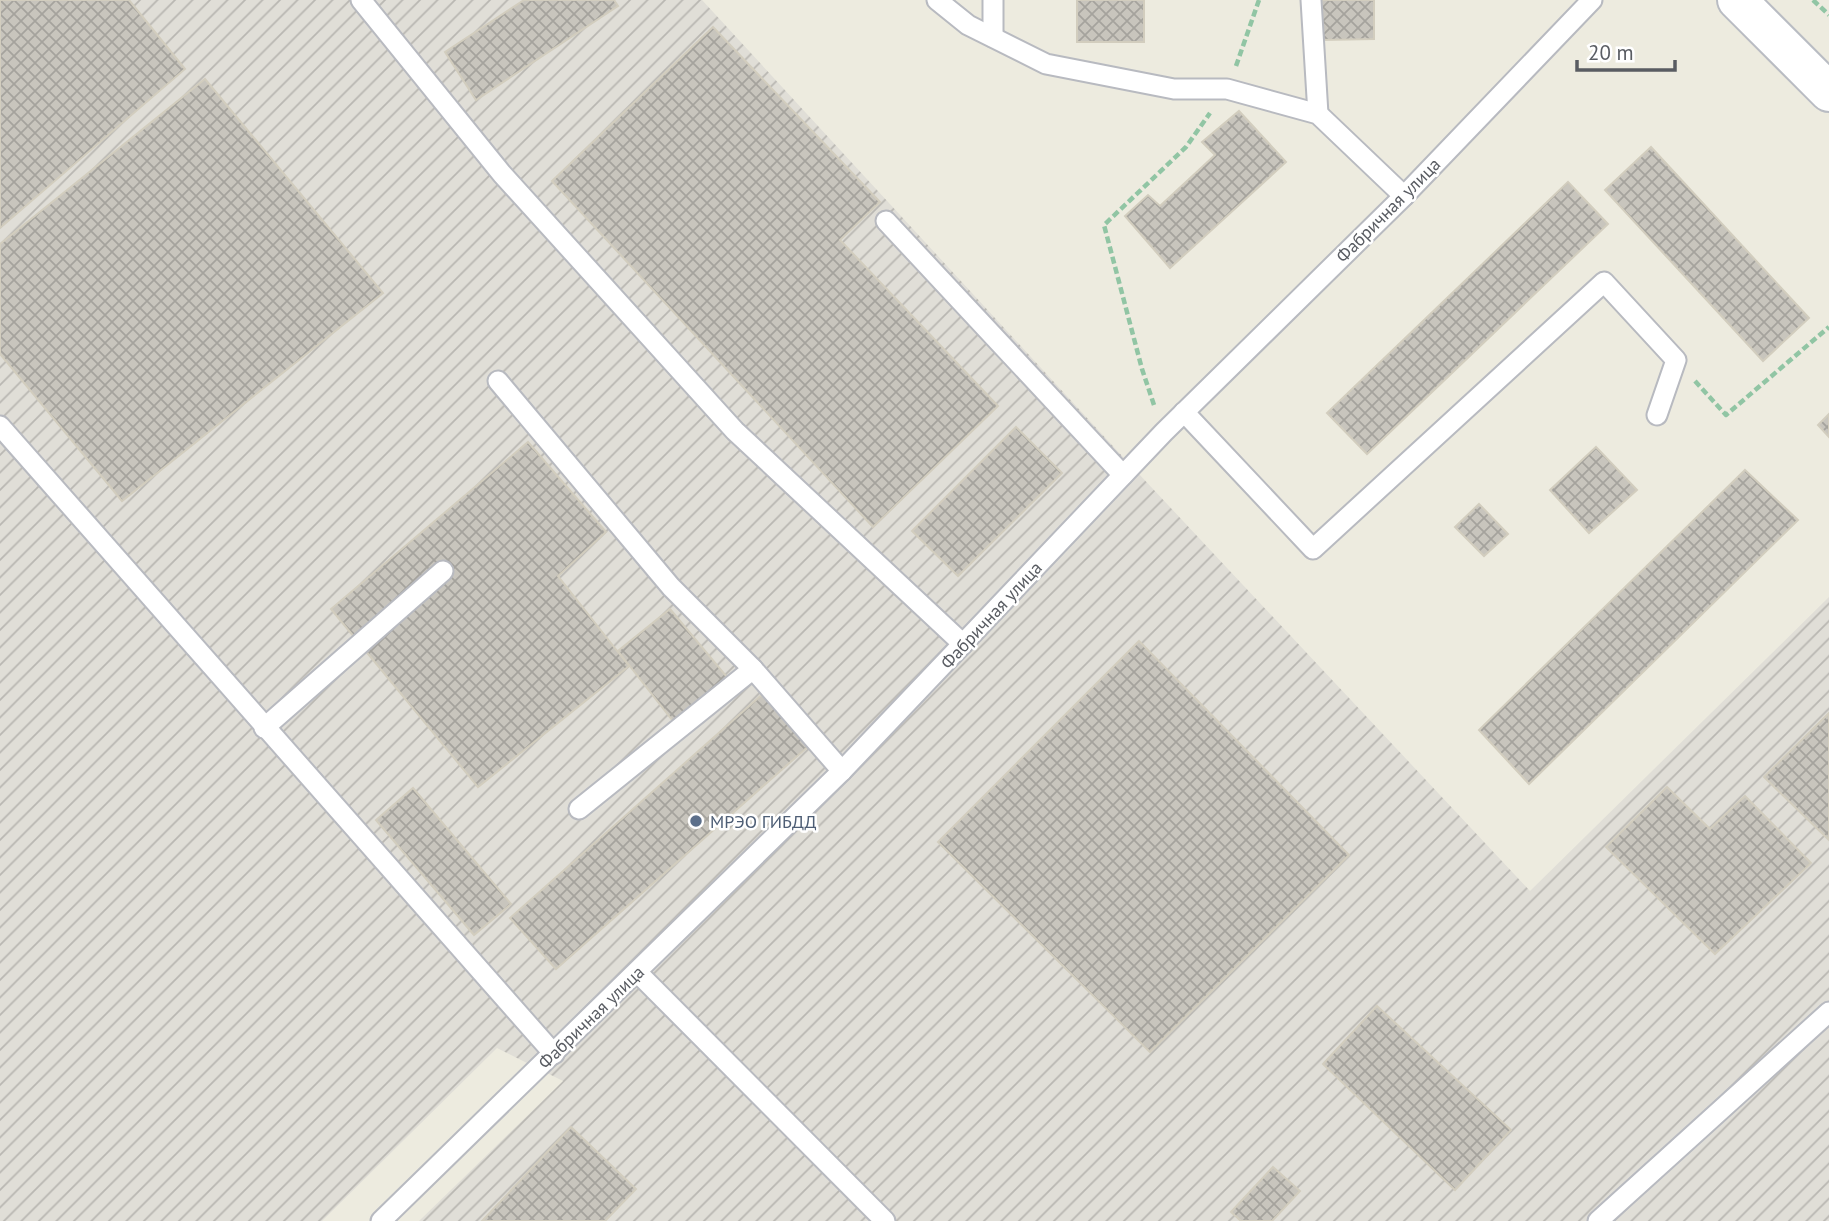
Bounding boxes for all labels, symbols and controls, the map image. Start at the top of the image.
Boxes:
scale bar [1577,28,1675,72]
text: 20 m [1588,39,1634,66]
street label: Фабричная улица [1331,153,1445,267]
street label: Фабричная улица [935,556,1047,674]
place label: МРЭО ГИБДД [710,810,816,833]
marker: МРЭО ГИБДД [688,813,704,829]
street label: Фабричная улица [533,961,649,1073]

